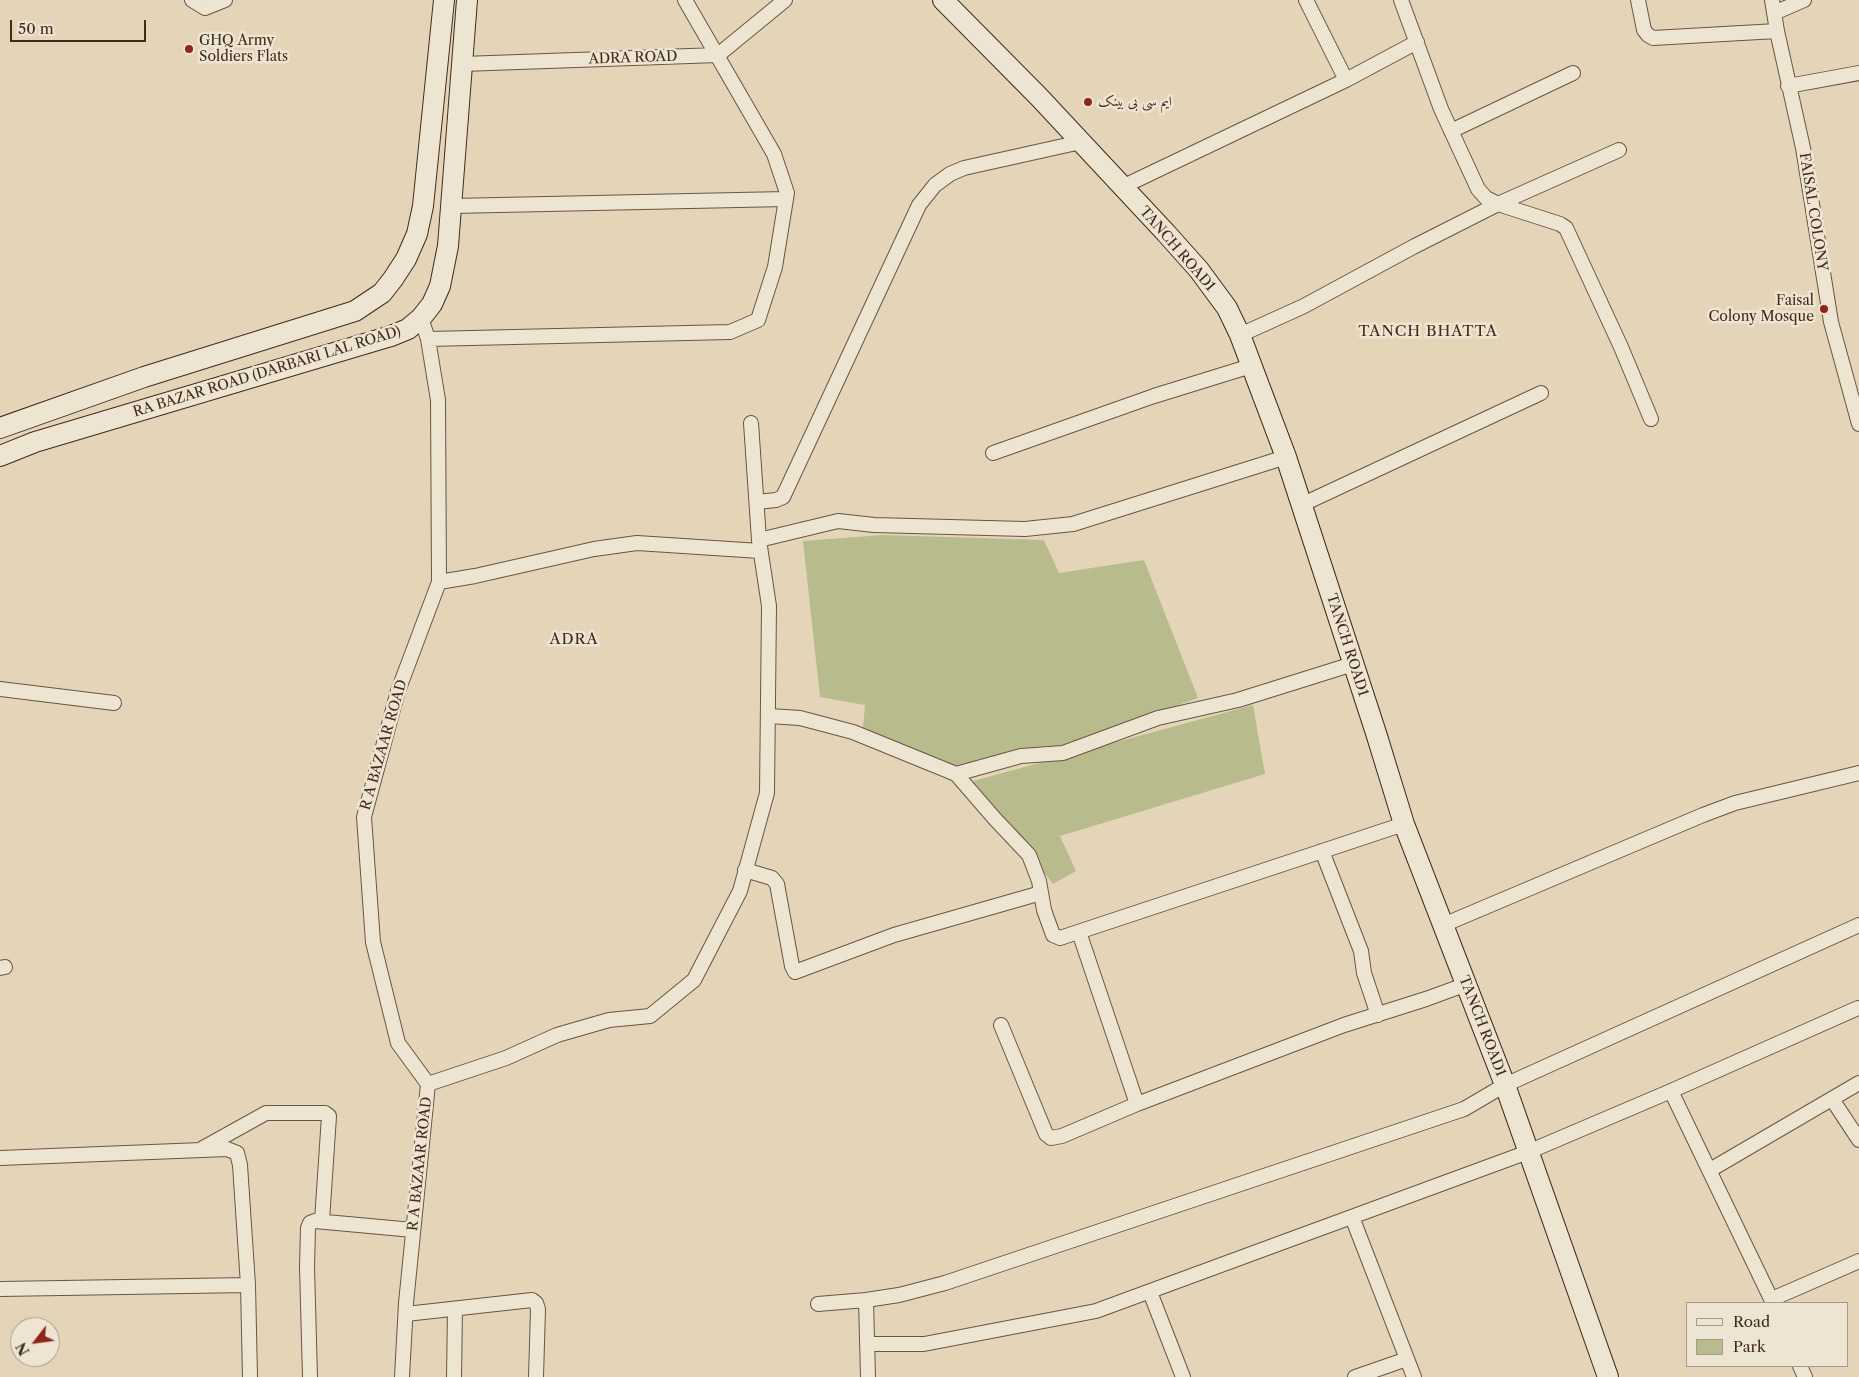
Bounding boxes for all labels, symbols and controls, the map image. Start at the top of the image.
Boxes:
scale bar [12,10,149,42]
text: 50 m [18,19,54,38]
place label: GHQ Army Soldiers Flats [199,33,288,65]
marker: GHQ Army Soldiers Flats [183,43,195,55]
street label: ADRA ROAD [588,48,678,68]
place label: ایم سی بی بینک [1098,94,1172,110]
marker: ایم سی بی بینک [1082,96,1094,108]
street label: FAISAL COLONY [1795,152,1831,272]
street label: TANCH ROAD1 [1136,203,1218,295]
place label: Faisal Colony Mosque [1709,293,1814,326]
marker: Faisal Colony Mosque [1818,303,1830,315]
street label: RA BAZAR ROAD (DARBARI LAL ROAD) [131,323,403,421]
district label: TANCH BHATTA [1357,323,1499,341]
street label: TANCH ROAD1 [1323,592,1371,698]
district label: ADRA [549,631,599,649]
street label: R A BAZAAR ROAD [357,678,411,812]
street label: TANCH ROAD1 [1455,973,1509,1079]
street label: R A BAZAAR ROAD [405,1096,435,1232]
legend [1686,1302,1849,1367]
text: Road [1733,1312,1770,1331]
north arrow [10,1317,60,1367]
text: Park [1733,1337,1766,1356]
text: N [12,1339,34,1359]

